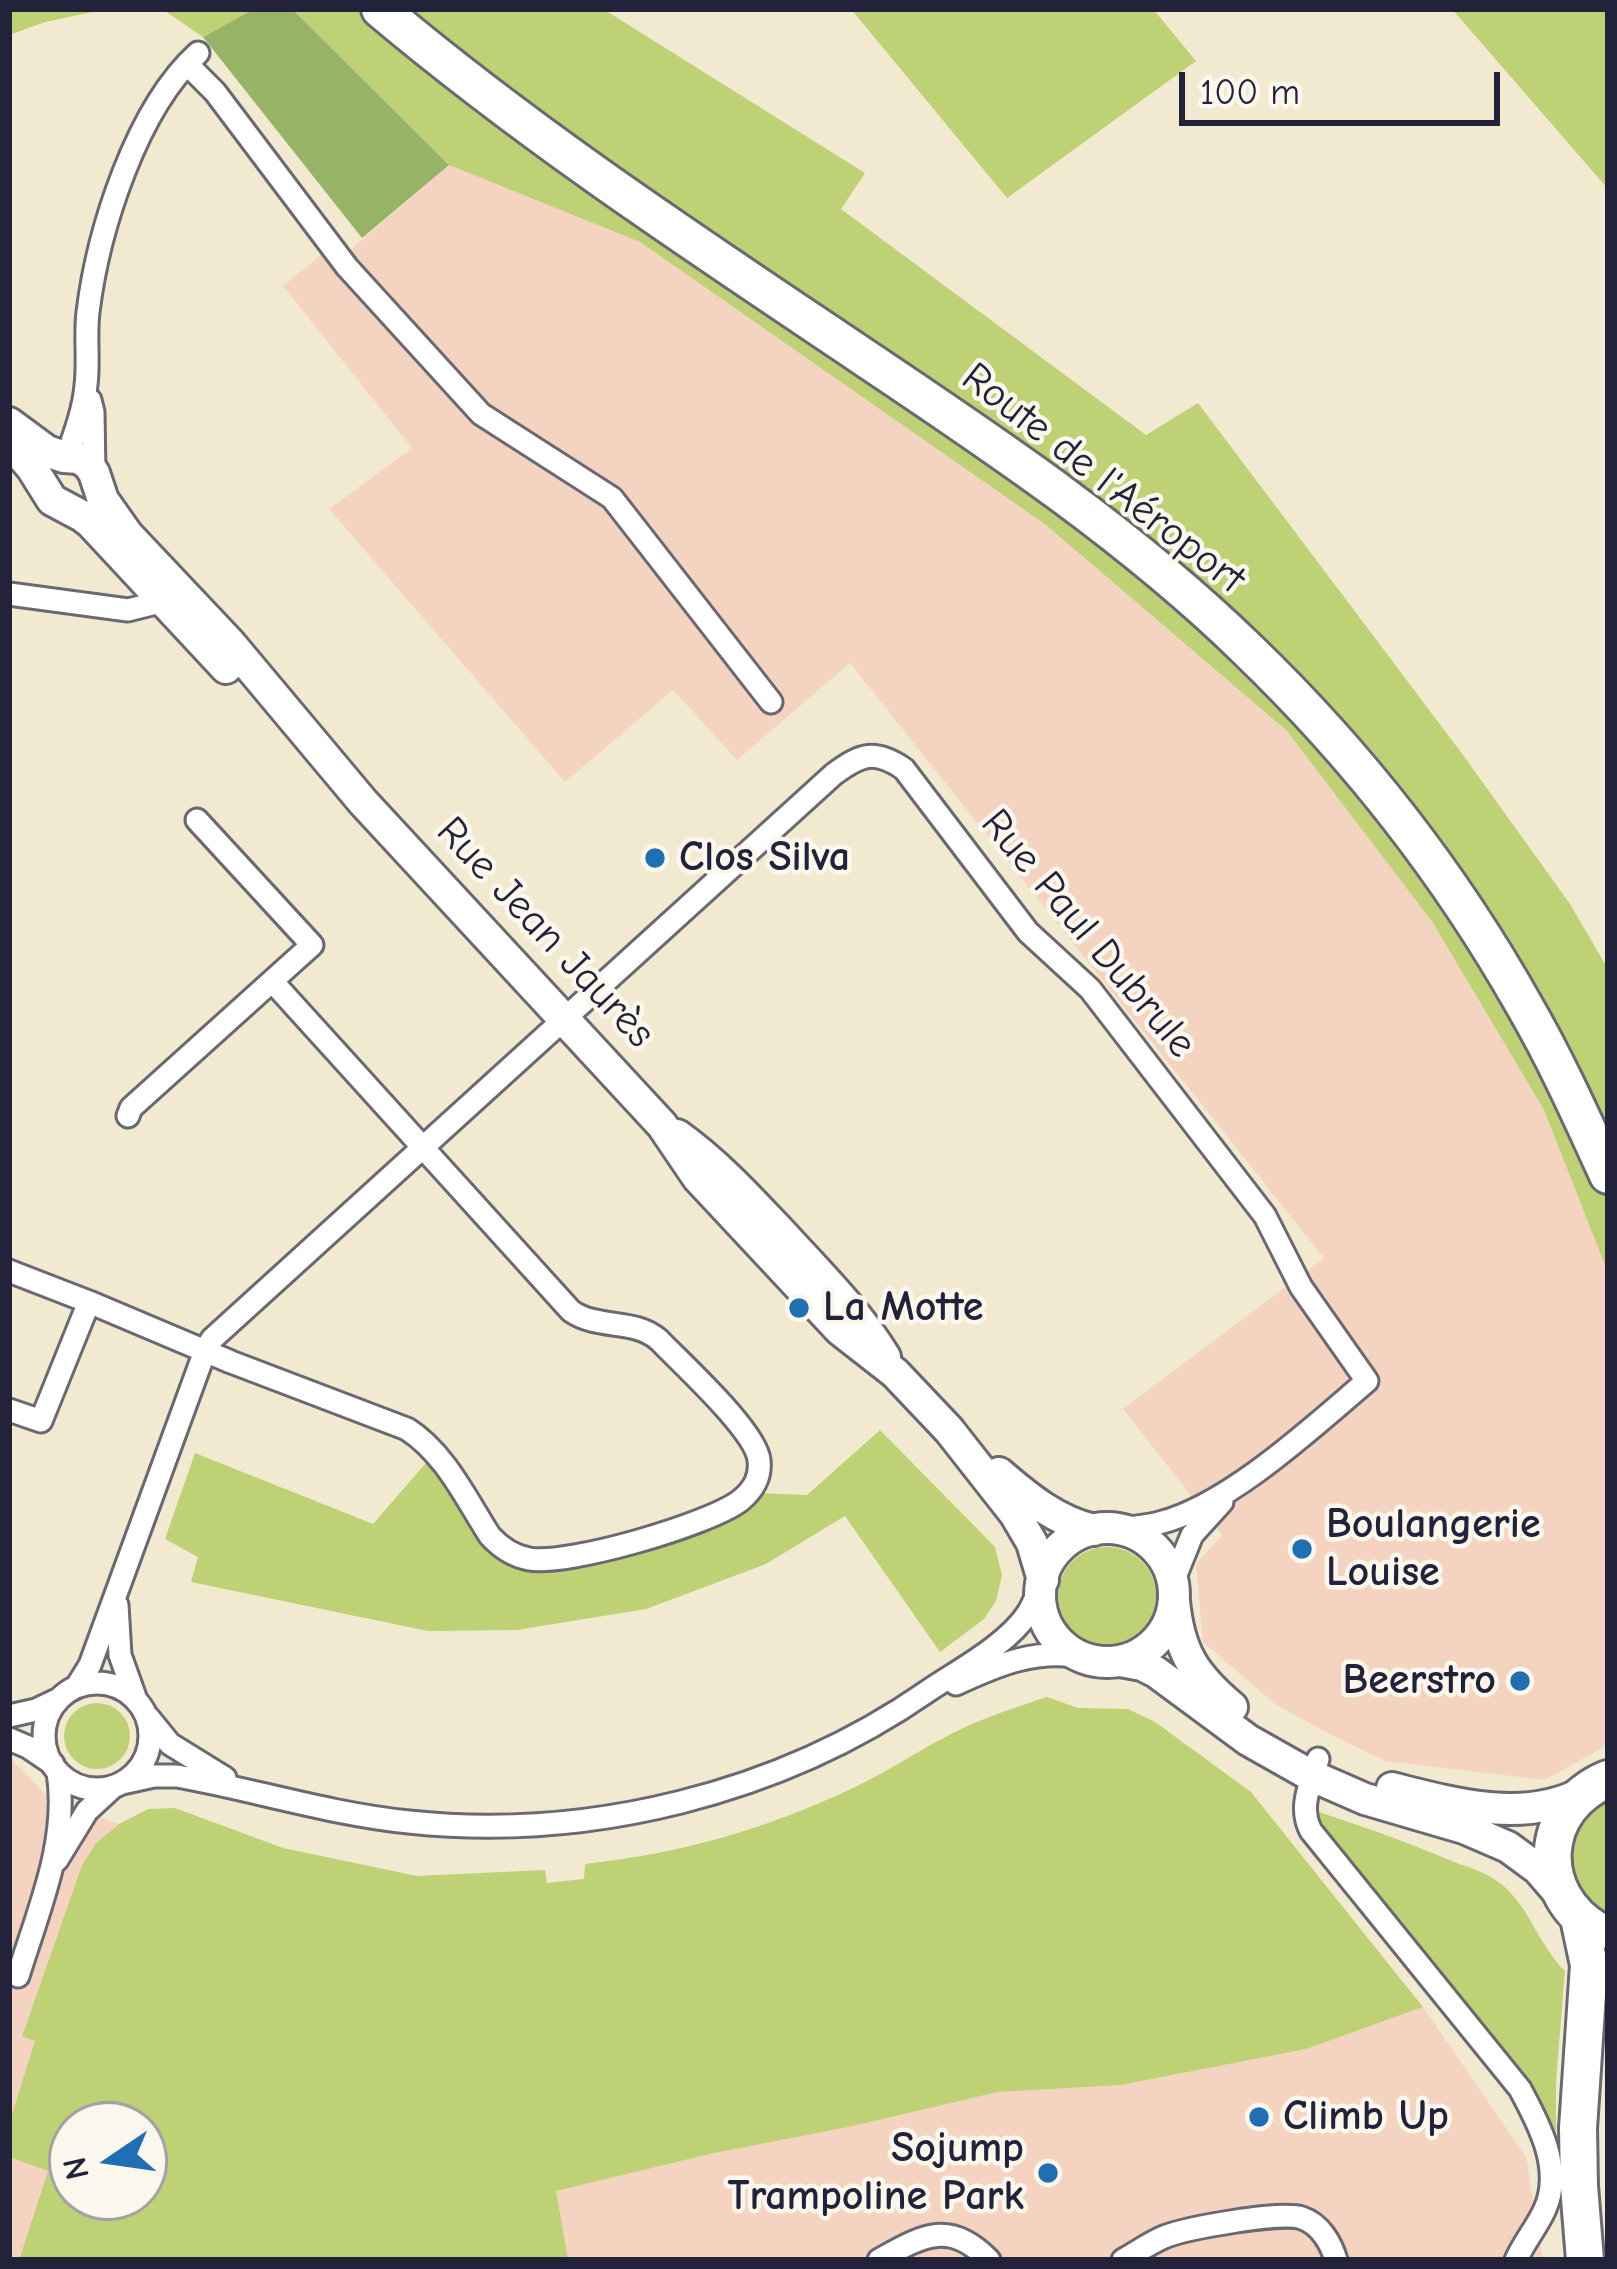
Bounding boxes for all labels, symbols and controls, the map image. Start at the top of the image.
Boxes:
scale bar [1185,48,1506,122]
text: 100 m [1200,72,1300,113]
street label: Route de l'Aéroport [951,353,1255,605]
street label: Rue Paul Dubrule [970,800,1206,1068]
street label: Rue Jean Jaurès [425,807,665,1059]
place label: Clos Silva [679,833,850,883]
marker: Clos Silva [642,845,668,871]
place label: La Motte [823,1283,983,1333]
marker: La Motte [786,1295,812,1321]
place label: Boulangerie Louise [1326,1500,1541,1598]
marker: Boulangerie Louise [1289,1536,1315,1562]
place label: Beerstro [1342,1656,1496,1706]
marker: Beerstro [1507,1668,1533,1694]
place label: Climb Up [1283,2092,1449,2142]
north arrow [48,2101,168,2221]
marker: Climb Up [1246,2104,1272,2130]
place label: Sojump Trampoline Park [728,2124,1024,2222]
text: N [55,2154,97,2183]
marker: Sojump Trampoline Park [1035,2160,1061,2186]

